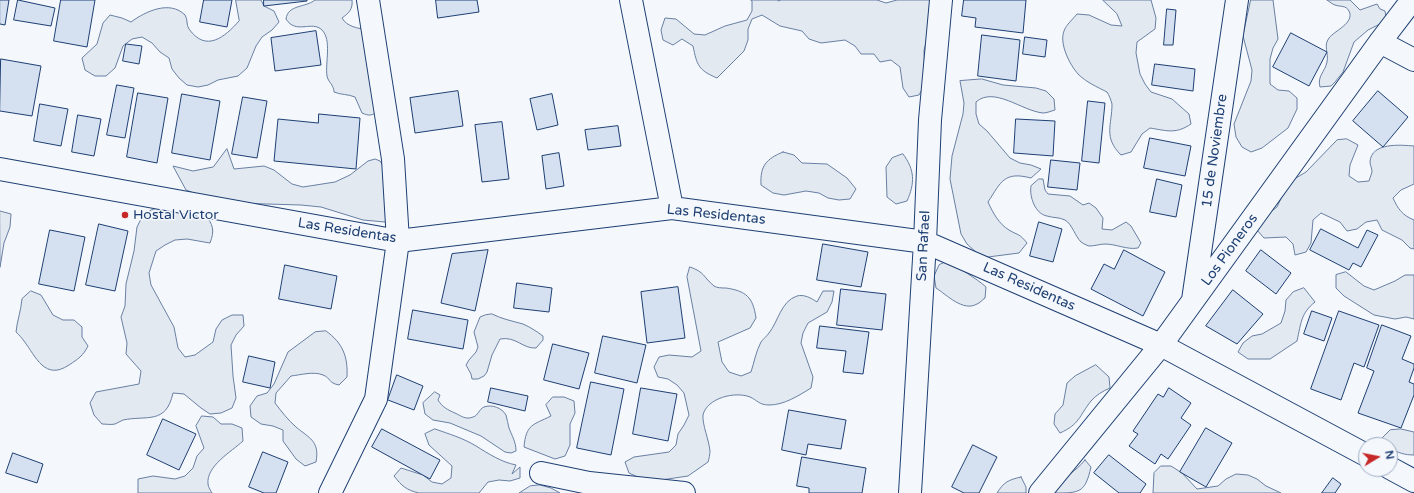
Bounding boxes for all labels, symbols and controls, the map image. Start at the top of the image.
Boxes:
street label: 15 de Noviembre [1199,93,1231,209]
street label: Las Residentas [666,201,766,229]
place label: Hostal Victor [133,207,219,223]
marker: Hostal Victor [120,210,130,220]
street label: San Rafael [914,210,934,282]
street label: Los Pioneros [1198,211,1262,289]
street label: Las Residentas [297,215,397,247]
street label: Las Residentas [980,259,1078,315]
north arrow [1358,437,1398,477]
text: N [1382,450,1396,460]

